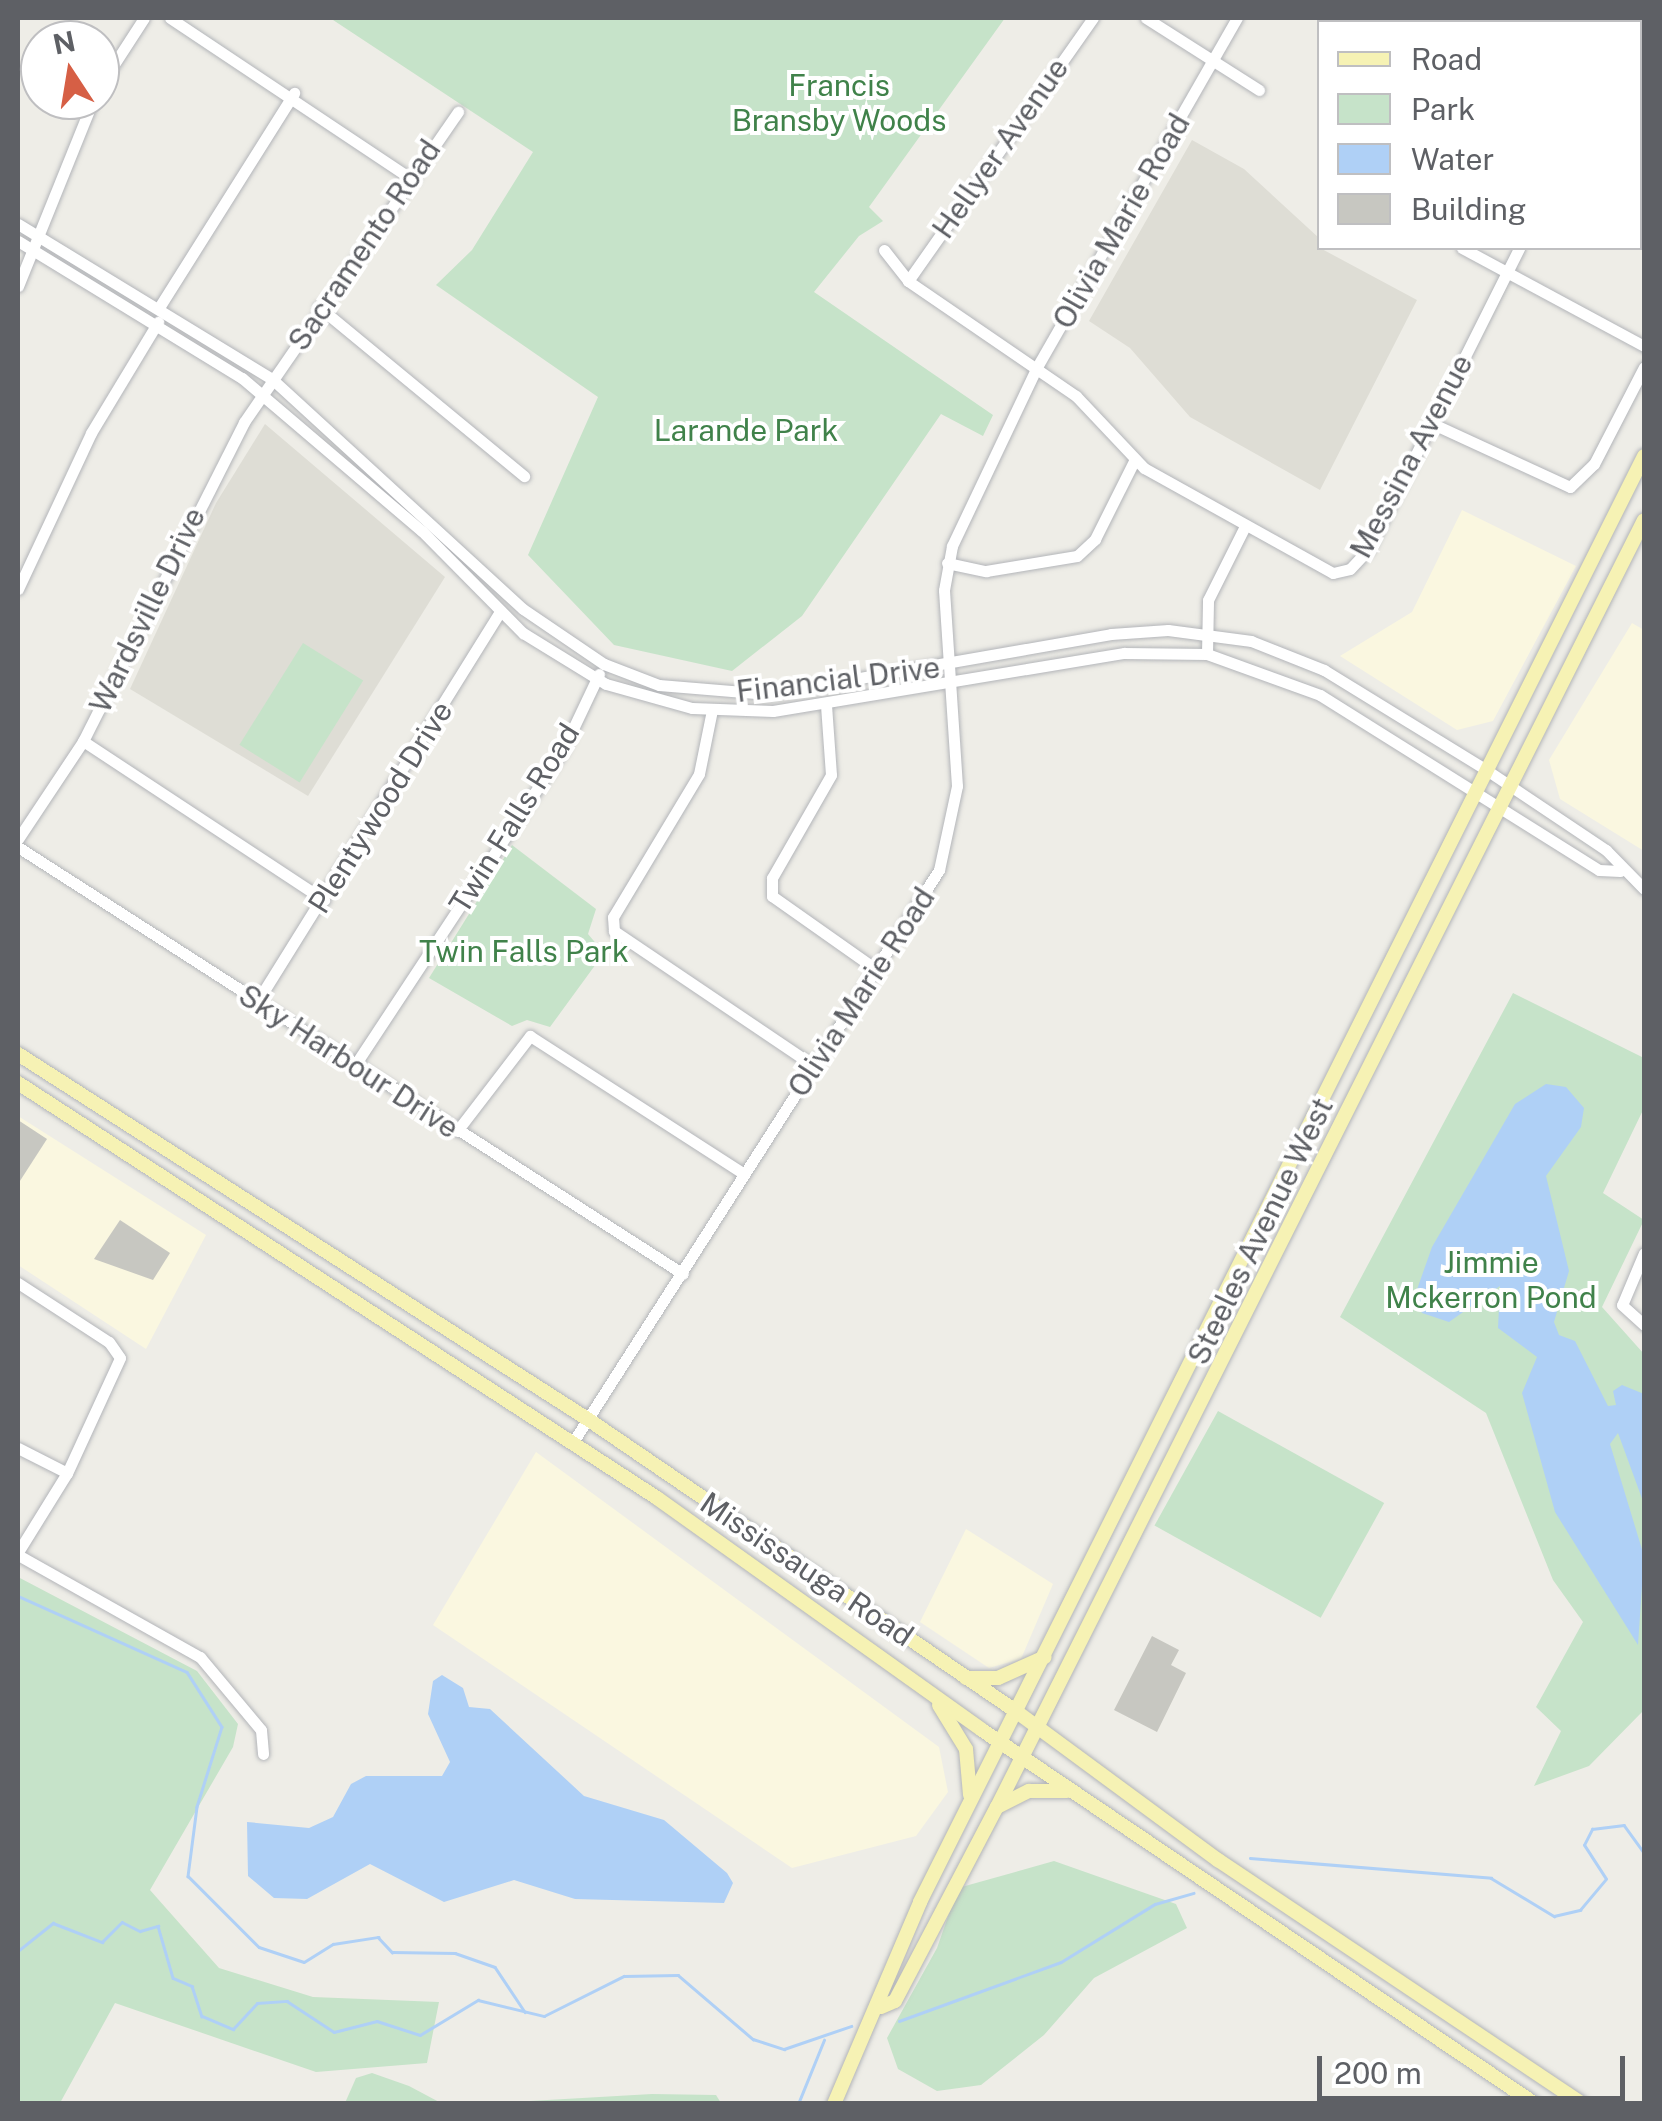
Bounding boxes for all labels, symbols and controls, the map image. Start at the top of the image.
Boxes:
north arrow [20,20,120,120]
legend [1317,20,1642,250]
text: N [50,24,78,61]
text: Road [1411,41,1482,77]
street label: Hellyer Avenue [925,51,1075,245]
park label: Francis Bransby Woods [731,67,947,138]
text: Park [1411,91,1475,127]
street label: Olivia Marie Road [1045,107,1197,335]
street label: Sacramento Road [280,133,448,357]
text: Water [1411,141,1494,177]
text: Building [1411,191,1526,227]
street label: Messina Avenue [1342,348,1480,564]
park label: Larande Park [654,412,838,448]
street label: Wardsville Drive [82,501,212,719]
street label: Financial Drive [734,649,942,709]
street label: Plentywood Drive [300,694,460,920]
street label: Twin Falls Road [441,716,587,920]
street label: Olivia Marie Road [780,881,942,1103]
park label: Twin Falls Park [419,933,629,969]
street label: Sky Harbour Drive [232,976,466,1146]
street label: Steeles Avenue West [1180,1091,1340,1371]
park label: Jimmie Mckerron Pond [1385,1244,1597,1314]
street label: Mississauga Road [694,1484,920,1654]
scale bar [1322,2036,1630,2098]
text: 200 m [1334,2055,1422,2091]

